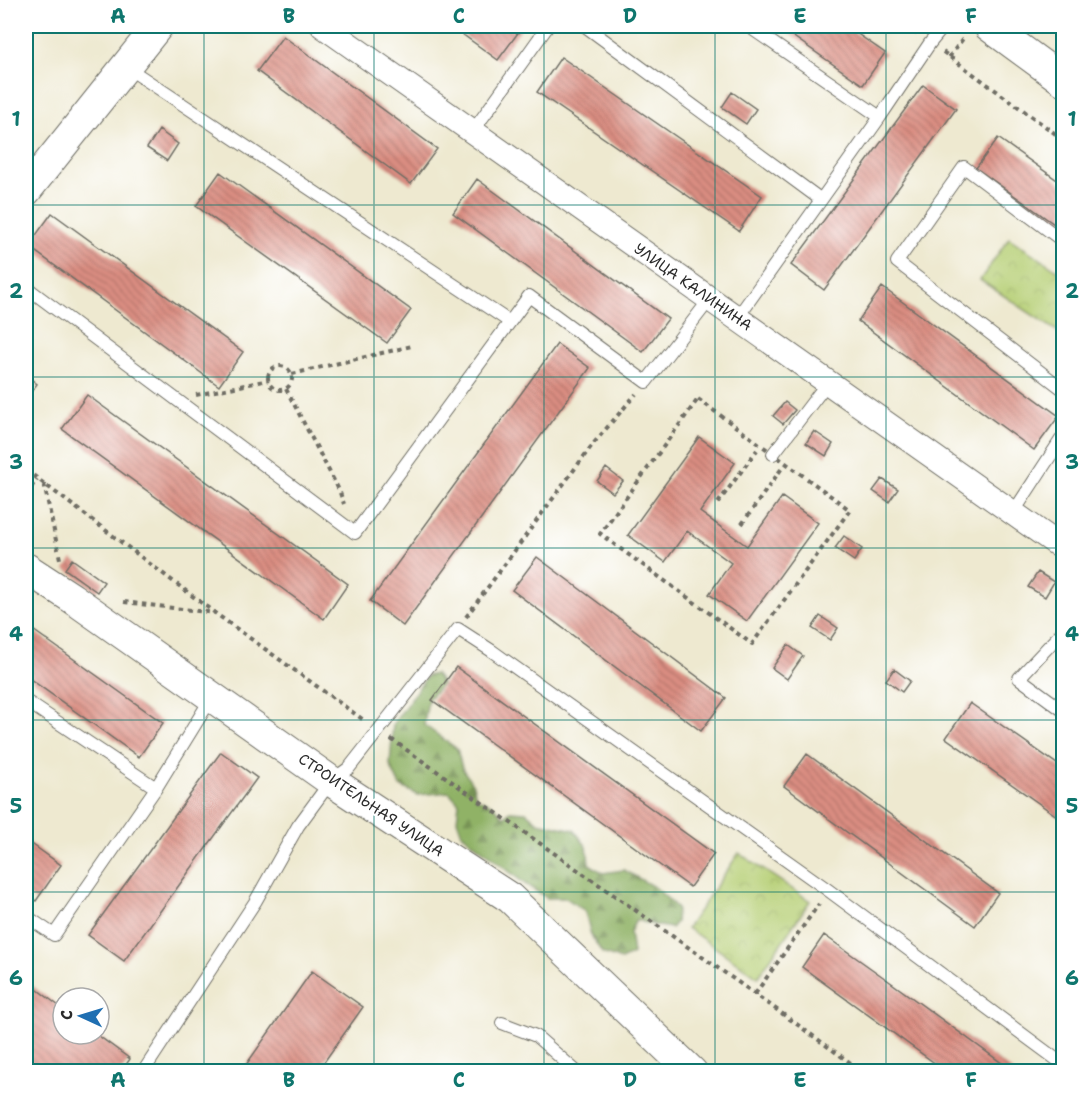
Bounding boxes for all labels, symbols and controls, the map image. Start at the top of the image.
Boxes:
text: A [110,3,126,29]
text: B [283,3,295,29]
text: C [453,3,465,29]
text: D [623,3,637,29]
text: E [793,3,807,29]
text: F [965,3,977,29]
text: 1 [11,106,21,132]
text: 1 [1067,106,1077,132]
street label: УЛИЦА КАЛИНИНА [630,239,756,335]
text: 2 [9,278,23,304]
text: 2 [1065,278,1079,304]
text: 3 [9,449,23,475]
text: 3 [1065,449,1079,475]
text: 4 [9,621,23,647]
text: 4 [1065,621,1079,647]
street label: СТРОИТЕЛЬНАЯ УЛИЦА [294,749,448,861]
text: 5 [10,793,22,819]
text: 5 [1066,793,1078,819]
text: 6 [9,965,23,991]
text: 6 [1065,965,1079,991]
north arrow [51,986,111,1046]
text: С [56,1009,77,1021]
text: A [110,1067,126,1093]
text: B [283,1067,295,1093]
text: C [453,1067,465,1093]
text: D [623,1067,637,1093]
text: E [793,1067,807,1093]
text: F [965,1067,977,1093]

